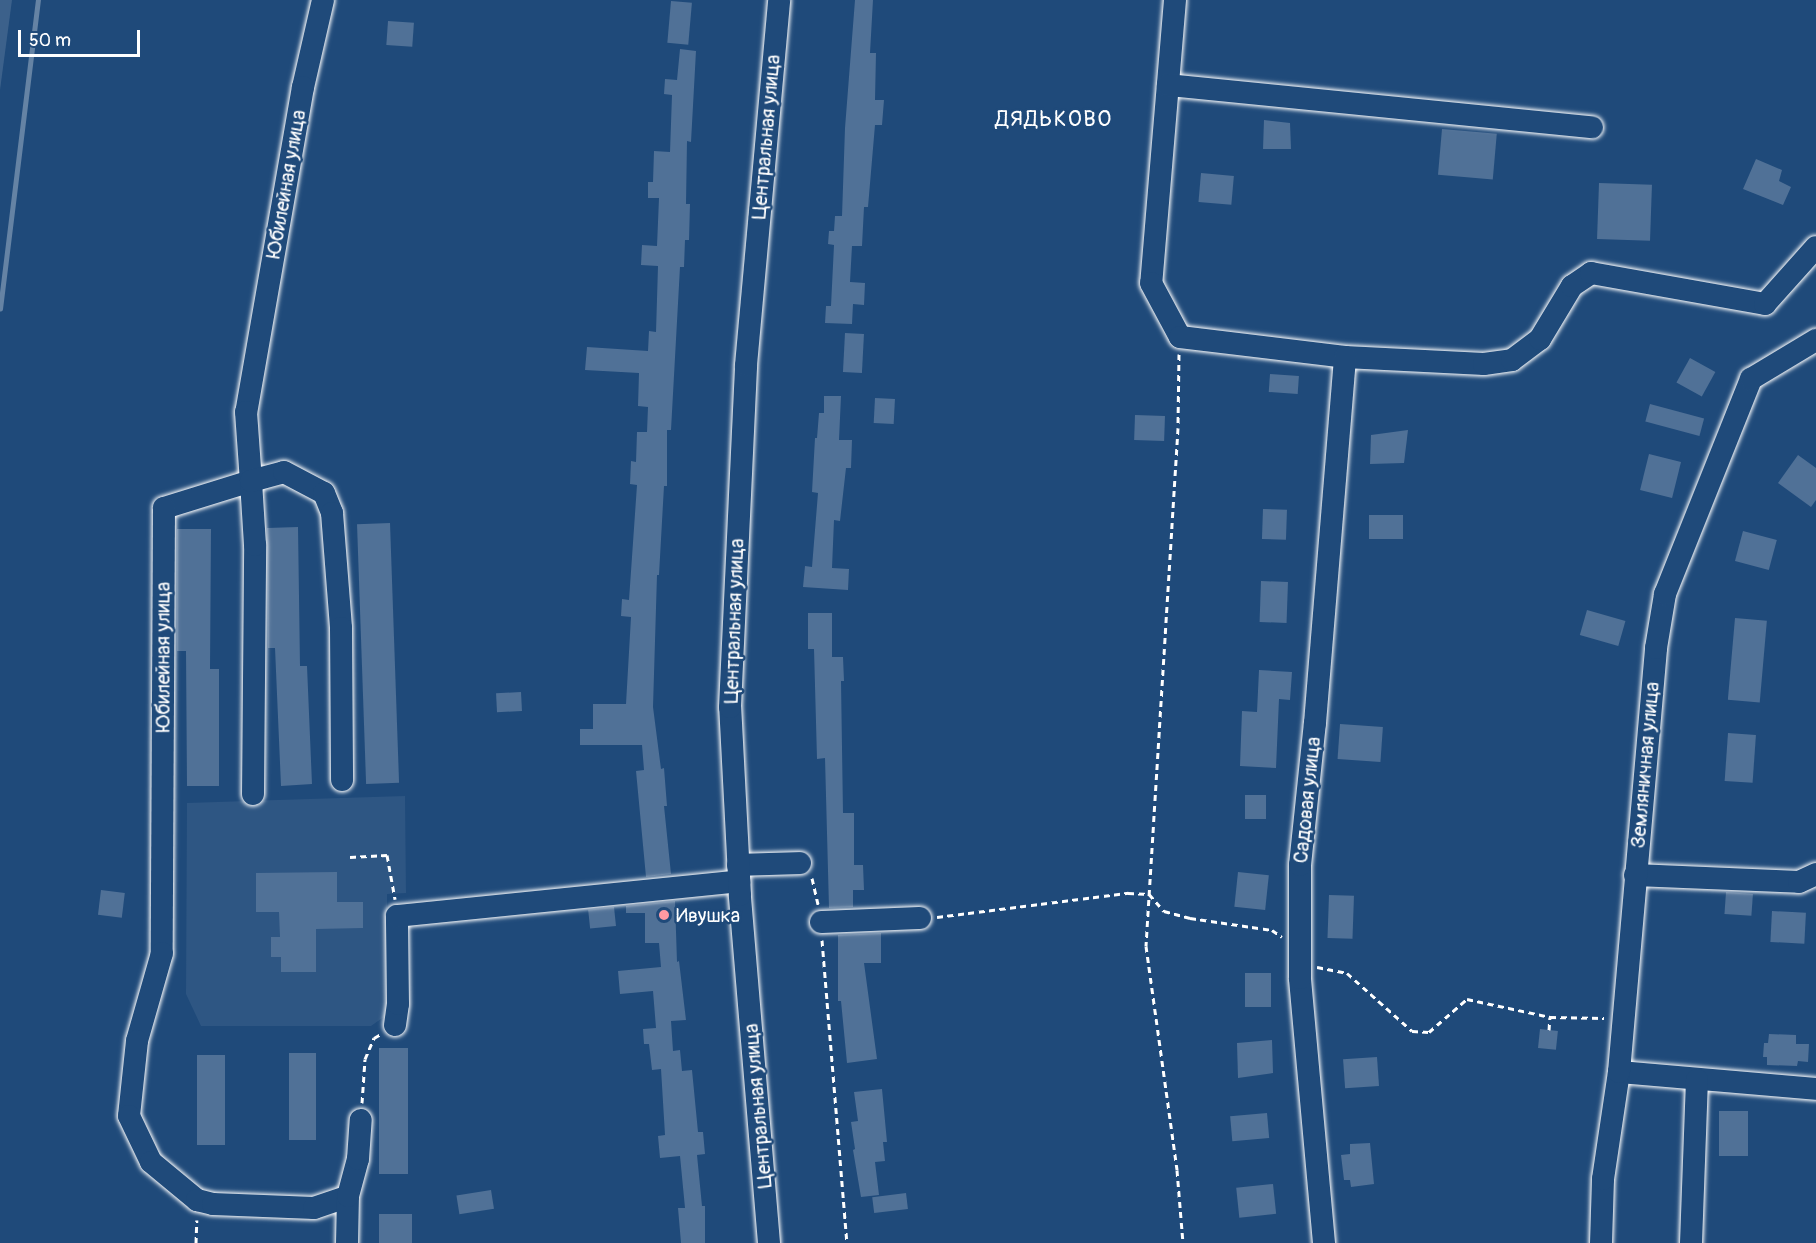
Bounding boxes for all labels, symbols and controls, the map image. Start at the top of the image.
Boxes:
scale bar [21,18,142,56]
text: 50 m [29,29,71,52]
street label: Центральная улица [747,54,785,220]
district label: ДЯДЬКОВО [995,107,1113,133]
street label: Юбилейная улица [261,108,311,260]
street label: Центральная улица [719,538,749,704]
street label: Юбилейная улица [151,582,175,732]
street label: Земляничная улица [1626,681,1664,849]
street label: Садовая улица [1288,736,1326,864]
place label: Ивушка [676,903,740,927]
marker: Ивушка [657,908,671,922]
street label: Центральная улица [739,1023,777,1189]

